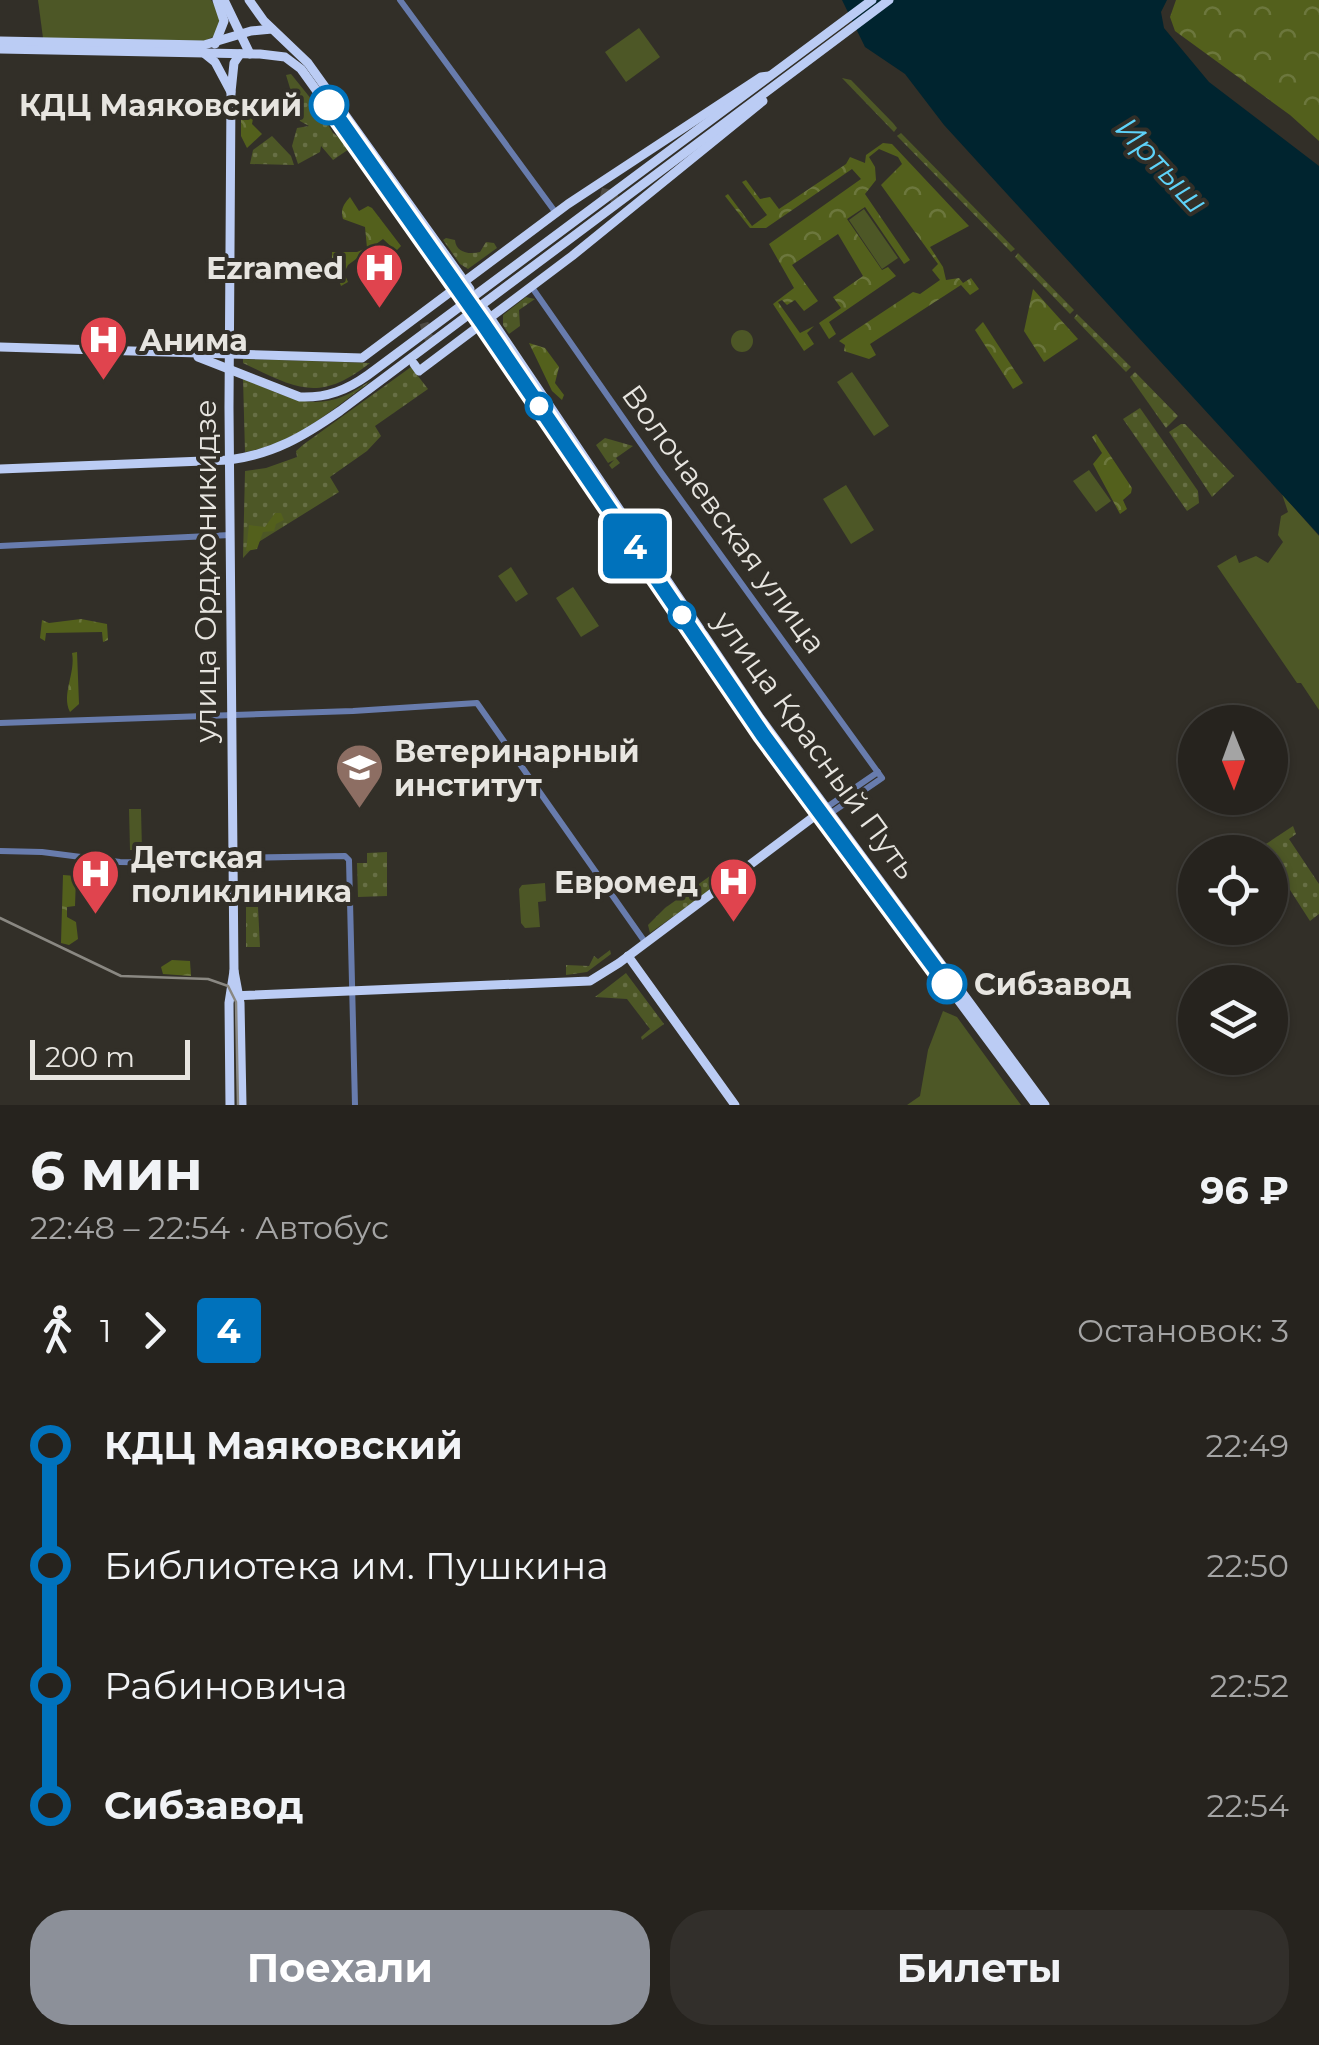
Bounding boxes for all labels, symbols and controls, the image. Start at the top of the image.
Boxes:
marker: КДЦ Маяковский [310,86,348,124]
place label: КДЦ Маяковский [19,87,302,124]
water label: Иртыш [1108,109,1216,221]
hospital icon: Ezramed [353,242,405,310]
place label: Ezramed [206,250,344,287]
hospital icon: Анима [78,314,130,382]
place label: Анима [139,322,248,359]
street label: Волочаевская улица [614,377,834,661]
unlabelled marker [526,393,552,419]
street label: улица Орджоникидзе [187,399,224,744]
line badge: 4 [602,514,668,578]
text: 4 [623,525,647,568]
unlabelled marker [669,602,695,628]
street label: улица Красный Путь [705,603,925,886]
north arrow [1178,705,1288,815]
map controls [1178,705,1288,1075]
place label: Ветеринарный институт [394,733,640,804]
school or university icon: Ветеринарный институт [333,742,385,810]
button: locate [1178,835,1288,945]
place label: Детская поликлиника [131,839,352,910]
hospital icon: Детская поликлиника [70,848,122,916]
hospital icon: Евромед [707,856,759,924]
place label: Евромед [554,864,698,901]
marker: Сибзавод [928,965,966,1003]
button: layers [1178,965,1288,1075]
place label: Сибзавод [974,966,1131,1003]
scale bar [30,1035,190,1080]
text: 200 m [45,1040,135,1074]
text: 6 мин [30,1137,203,1204]
text: 96 ₽ [1200,1167,1289,1214]
text: 22:48 – 22:54 · Автобус [30,1208,389,1247]
icon: walk [30,1303,85,1358]
icon: forward [127,1303,182,1358]
text: 4 [217,1309,241,1352]
text: 1 [100,1311,112,1350]
text: Остановок: 3 [1077,1311,1289,1350]
text: КДЦ Маяковский [104,1422,463,1469]
text: 22:49 [1205,1426,1289,1465]
text: Библиотека им. Пушкина [104,1542,609,1589]
text: 22:50 [1207,1546,1289,1585]
text: Рабиновича [104,1662,348,1709]
text: 22:52 [1210,1666,1289,1705]
text: Сибзавод [104,1782,303,1829]
text: 22:54 [1207,1786,1289,1825]
button: Поехали [30,1910,650,2025]
button: Билеты [670,1910,1289,2025]

